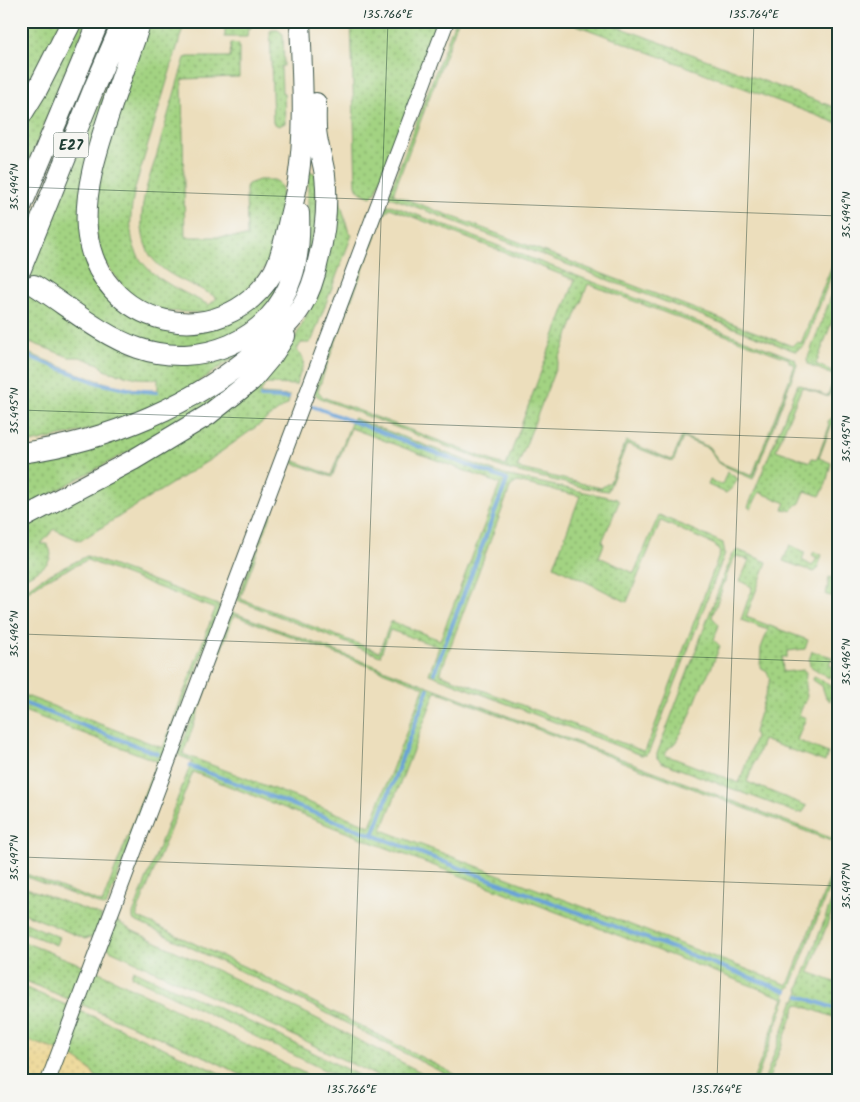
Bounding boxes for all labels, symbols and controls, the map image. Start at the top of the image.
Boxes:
text: 135.766°E [363,5,414,24]
text: 135.764°E [729,5,780,24]
road number: E27 [54,132,88,158]
text: 35.494°N [5,163,24,211]
text: 35.494°N [837,191,856,239]
text: 35.495°N [5,387,24,435]
text: 35.495°N [837,415,856,463]
text: 35.496°N [5,610,24,658]
text: 35.496°N [837,638,856,686]
text: 35.497°N [5,835,24,881]
text: 35.497°N [837,863,856,909]
text: 135.766°E [327,1080,378,1099]
text: 135.764°E [692,1080,743,1099]

